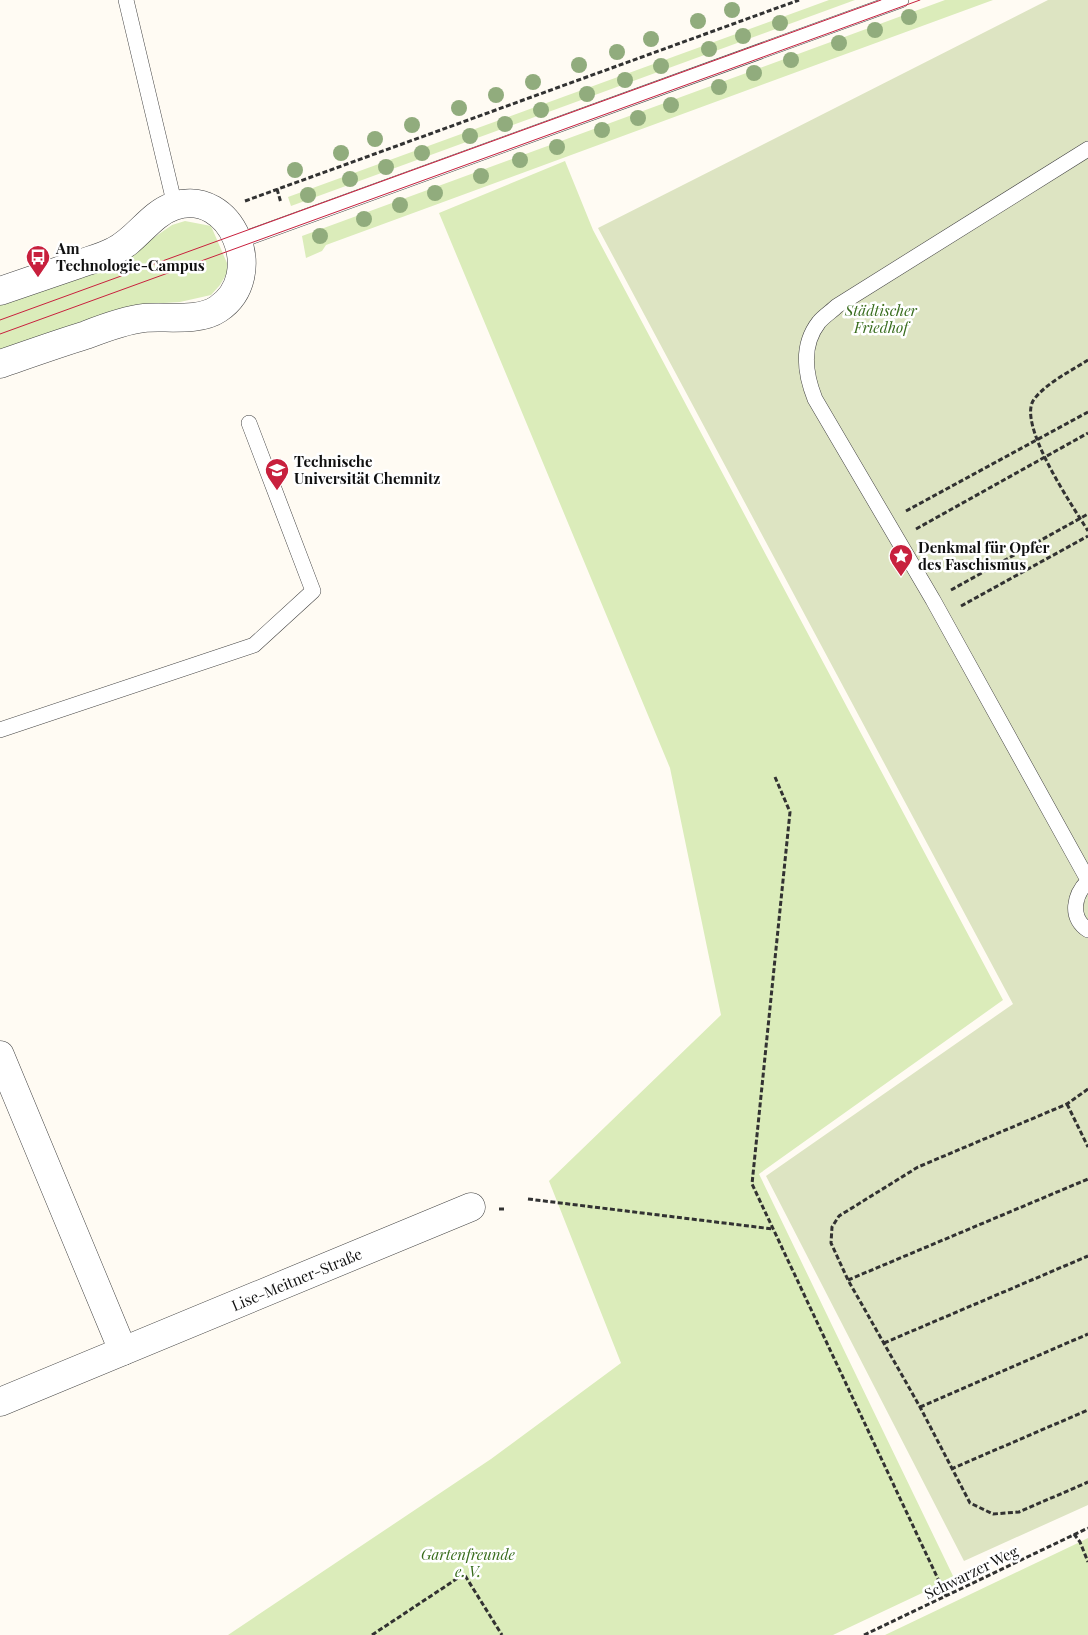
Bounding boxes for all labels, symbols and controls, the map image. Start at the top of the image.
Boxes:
place label: Am Technologie-Campus [55,238,205,275]
bus stop icon: Am Technologie-Campus [25,244,51,278]
park label: Städtischer Friedhof [844,300,918,337]
place label: Technische Universität Chemnitz [294,451,440,488]
school or university icon: Technische Universität Chemnitz [264,457,290,491]
place label: Denkmal für Opfer des Faschismus [918,537,1050,574]
place icon: Denkmal für Opfer des Faschismus [888,543,914,577]
street label: Lise-Meitner-Straße [228,1243,365,1315]
street label: Schwarzer Weg [921,1541,1021,1603]
park label: Gartenfreunde e. V. [421,1544,516,1581]

